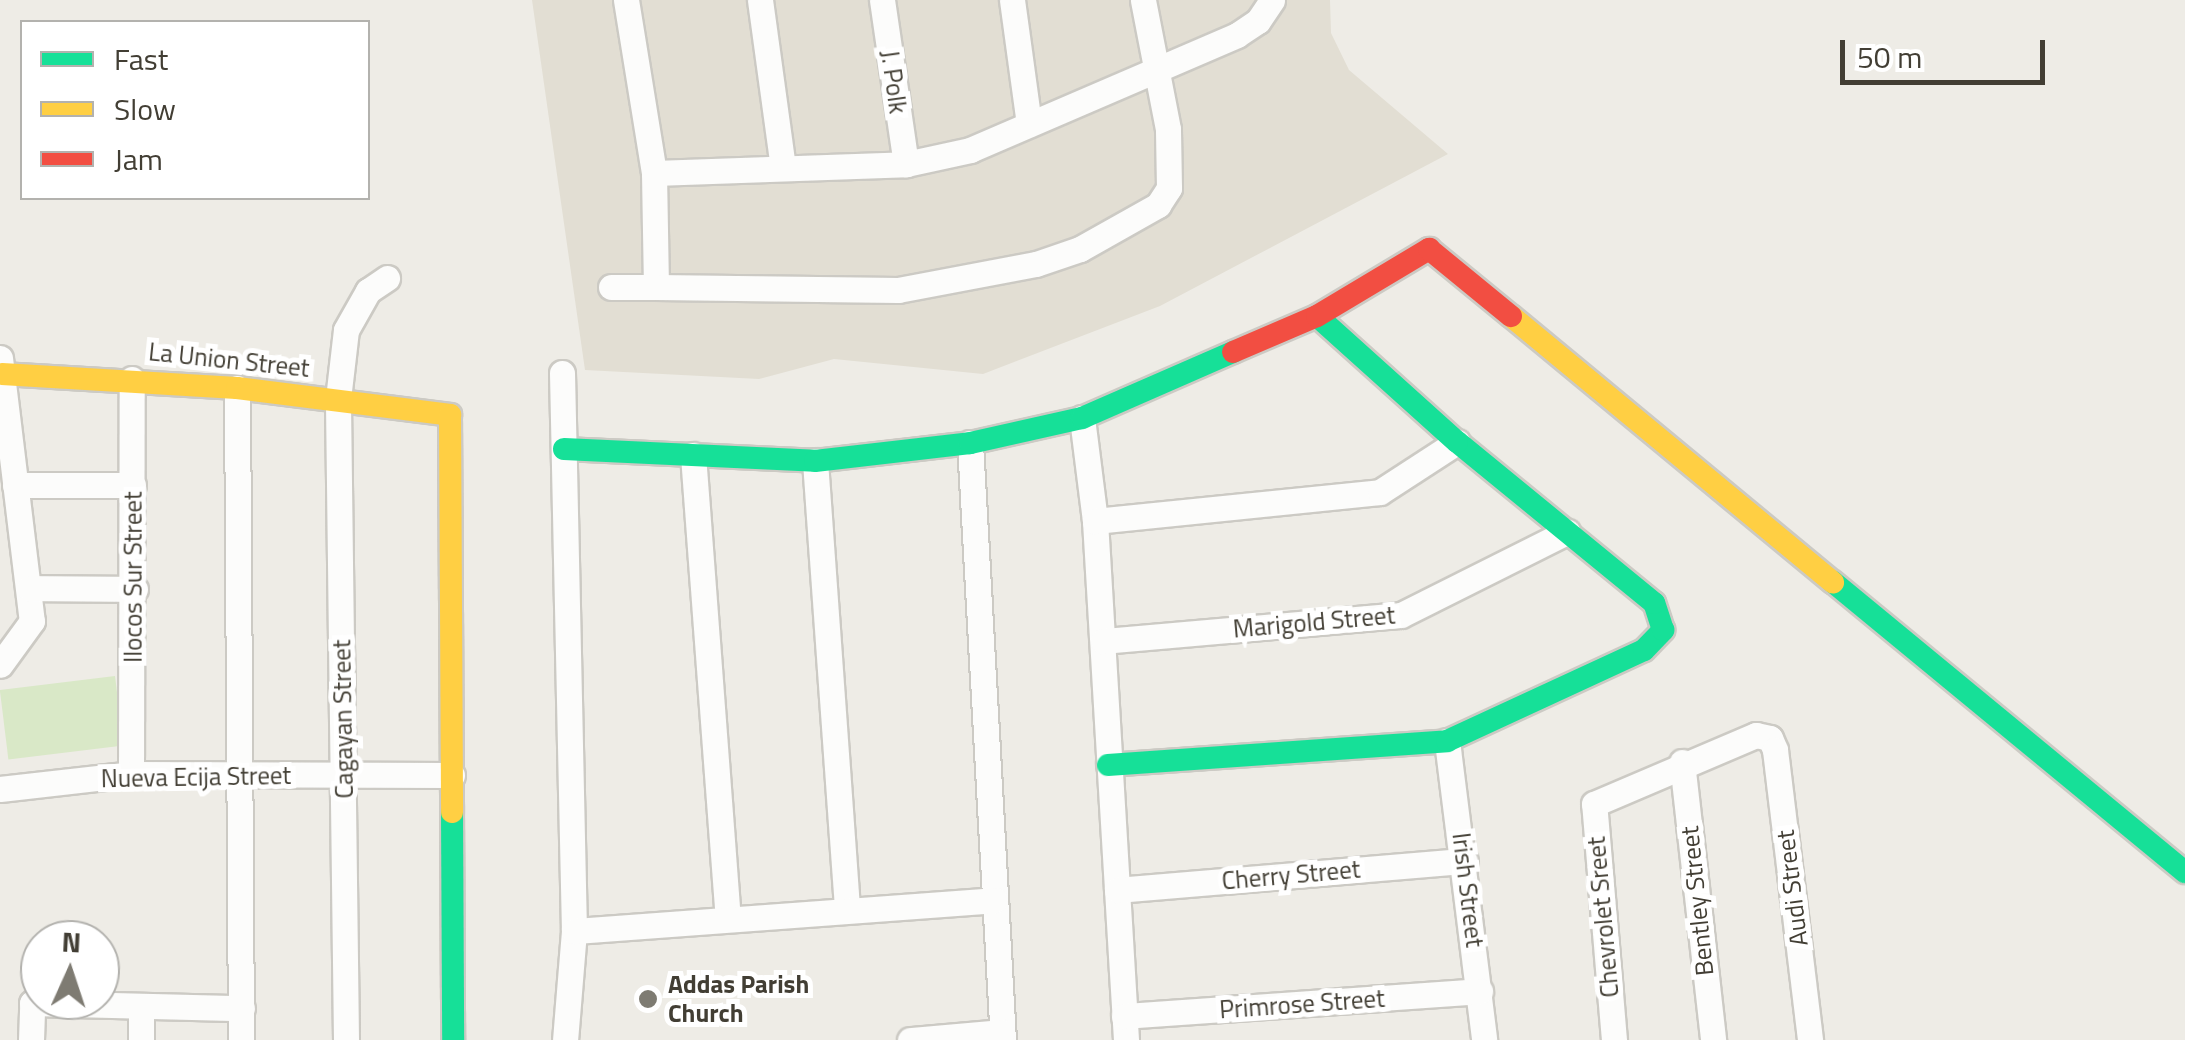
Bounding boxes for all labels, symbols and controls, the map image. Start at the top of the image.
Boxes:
legend [20,20,370,200]
scale bar [1845,20,2050,82]
text: 50 m [1857,34,1922,80]
text: Fast [114,36,168,82]
street label: J. Polk [875,48,913,116]
text: Slow [114,86,176,132]
text: Jam [114,136,163,182]
street label: La Union Street [147,337,311,383]
street label: Ilocos Sur Street [118,491,148,663]
street label: Marigold Street [1232,600,1396,644]
street label: Cagayan Street [327,639,359,799]
street label: Nueva Ecija Street [101,760,291,794]
street label: Bentley Street [1674,825,1720,977]
street label: Audi Street [1770,828,1814,948]
street label: Irish Street [1446,831,1490,949]
street label: Chevrolet Sreet [1581,835,1625,999]
street label: Cherry Street [1220,854,1362,896]
north arrow [20,920,120,1020]
text: N [61,920,82,964]
place label: Addas Parish Church [668,970,809,1029]
street label: Primrose Street [1218,983,1386,1025]
marker: Addas Parish Church [637,988,659,1010]

